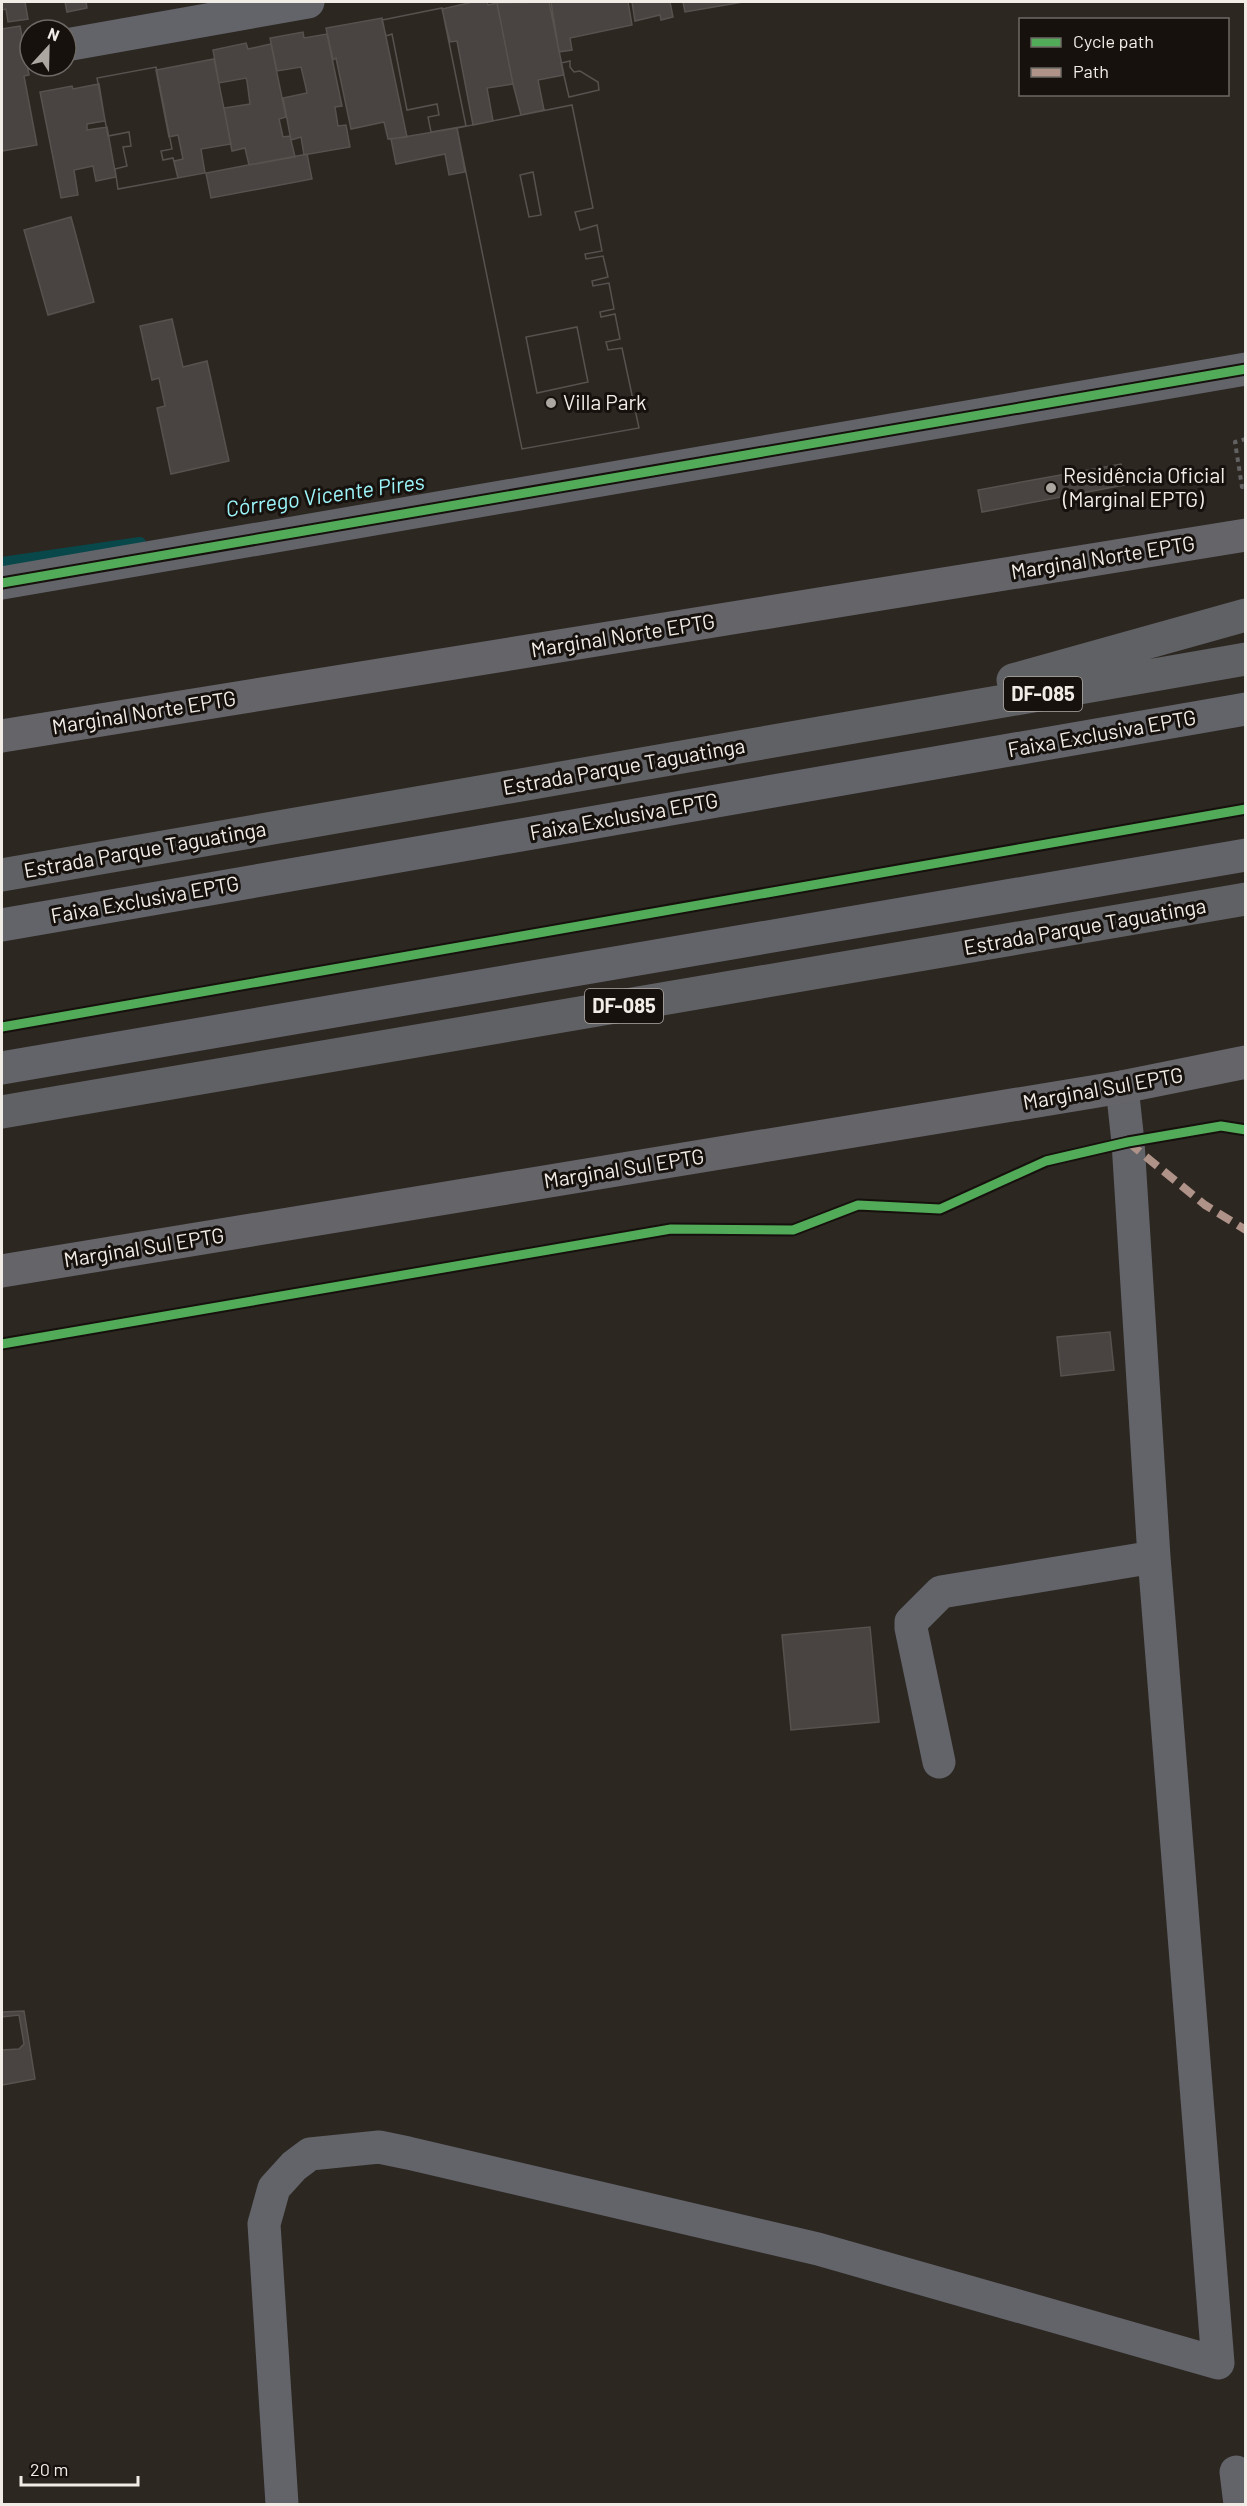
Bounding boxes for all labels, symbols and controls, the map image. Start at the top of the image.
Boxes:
north arrow [18,18,78,78]
legend [1019,18,1229,96]
text: N [45,23,62,44]
text: Cycle path [1073,30,1154,52]
text: Path [1073,60,1109,82]
place label: Villa Park [563,389,647,414]
marker: Villa Park [544,396,558,410]
place label: Residência Oficial (Marginal EPTG) [1062,462,1225,511]
water label: Córrego Vicente Pires [224,467,426,521]
marker: Residência Oficial (Marginal EPTG) [1044,481,1058,495]
street label: Marginal Norte EPTG [1009,530,1197,583]
street label: Marginal Norte EPTG [529,608,717,661]
road number: DF-085 [1004,677,1082,711]
street label: Marginal Norte EPTG [50,685,238,738]
street label: Faixa Exclusiva EPTG [1006,704,1198,761]
street label: Estrada Parque Taguatinga [501,732,747,799]
street label: Faixa Exclusiva EPTG [528,787,720,844]
street label: Estrada Parque Taguatinga [22,815,268,882]
street label: Faixa Exclusiva EPTG [49,870,241,927]
street label: Estrada Parque Taguatinga [962,892,1208,959]
road number: DF-085 [585,989,663,1023]
street label: Marginal Sul EPTG [1021,1061,1185,1114]
street label: Marginal Sul EPTG [542,1142,706,1193]
street label: Marginal Sul EPTG [62,1221,226,1272]
scale bar [21,2449,138,2487]
text: 20 m [30,2458,68,2480]

